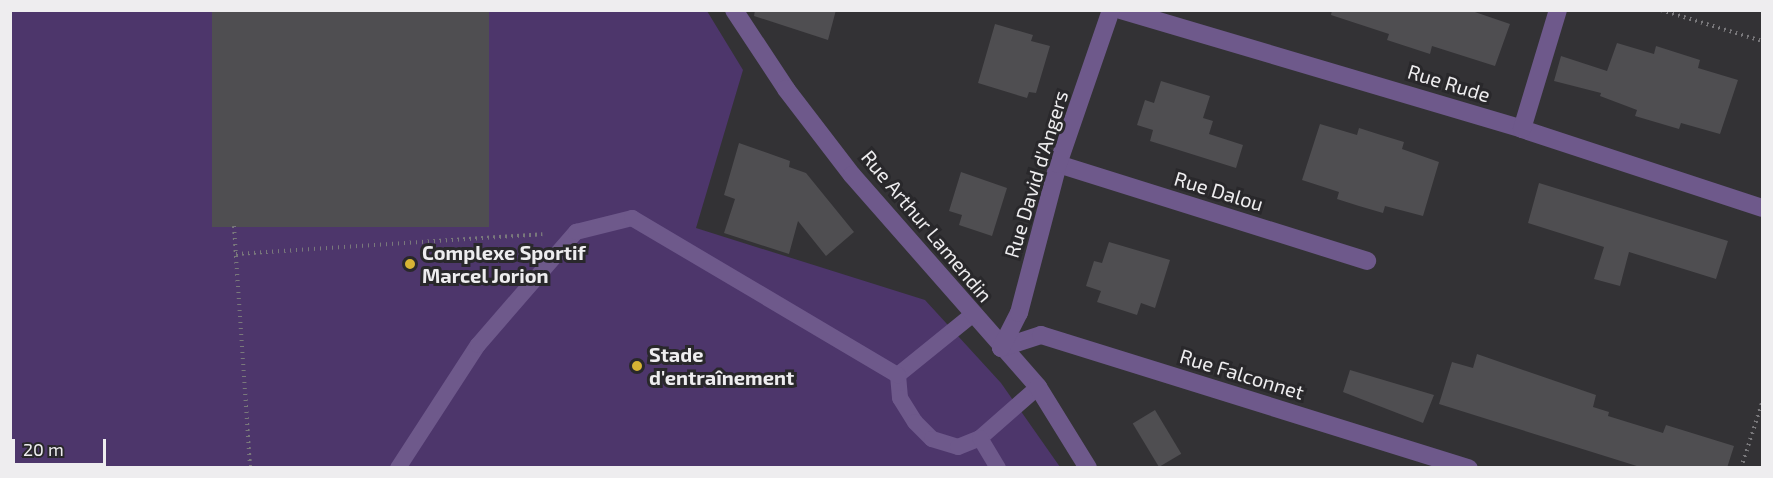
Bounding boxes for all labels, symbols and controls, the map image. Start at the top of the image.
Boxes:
street label: Rue Rude [1405,59,1493,107]
street label: Rue David d'Angers [999,87,1073,261]
street label: Rue Arthur Lamendin [856,145,998,307]
street label: Rue Dalou [1172,166,1266,216]
place label: Complexe Sportif Marcel Jorion [422,240,586,287]
marker: Complexe Sportif Marcel Jorion [403,257,417,271]
place label: Stade d'entraînement [649,342,794,389]
street label: Rue Falconnet [1177,344,1307,404]
marker: Stade d'entraînement [630,359,644,373]
scale bar [15,427,110,465]
text: 20 m [23,438,64,460]

